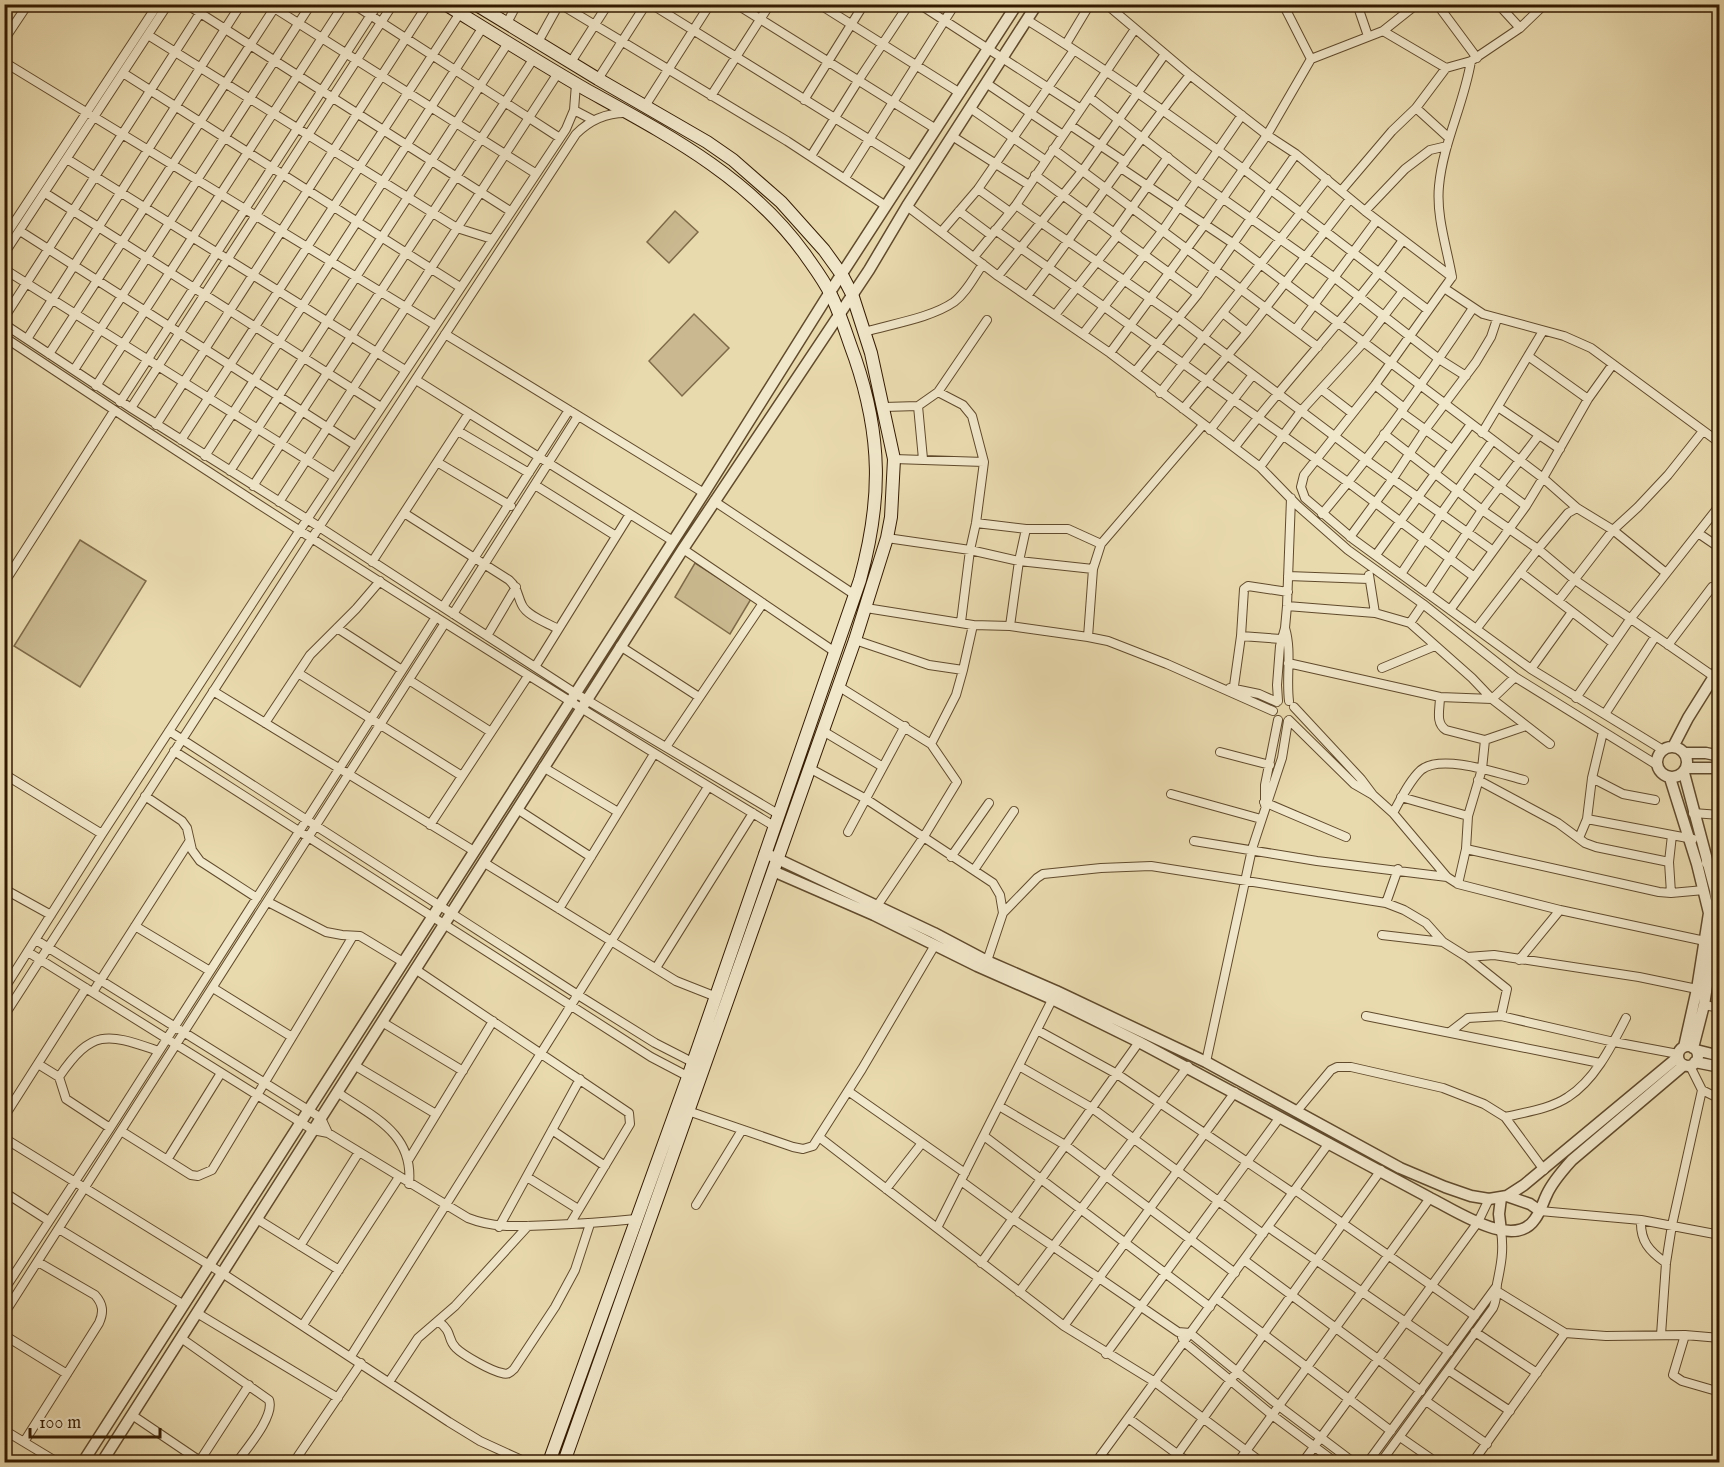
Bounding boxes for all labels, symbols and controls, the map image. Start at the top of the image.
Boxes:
scale bar [30,1401,160,1439]
text: 100 m [39,1412,81,1435]

